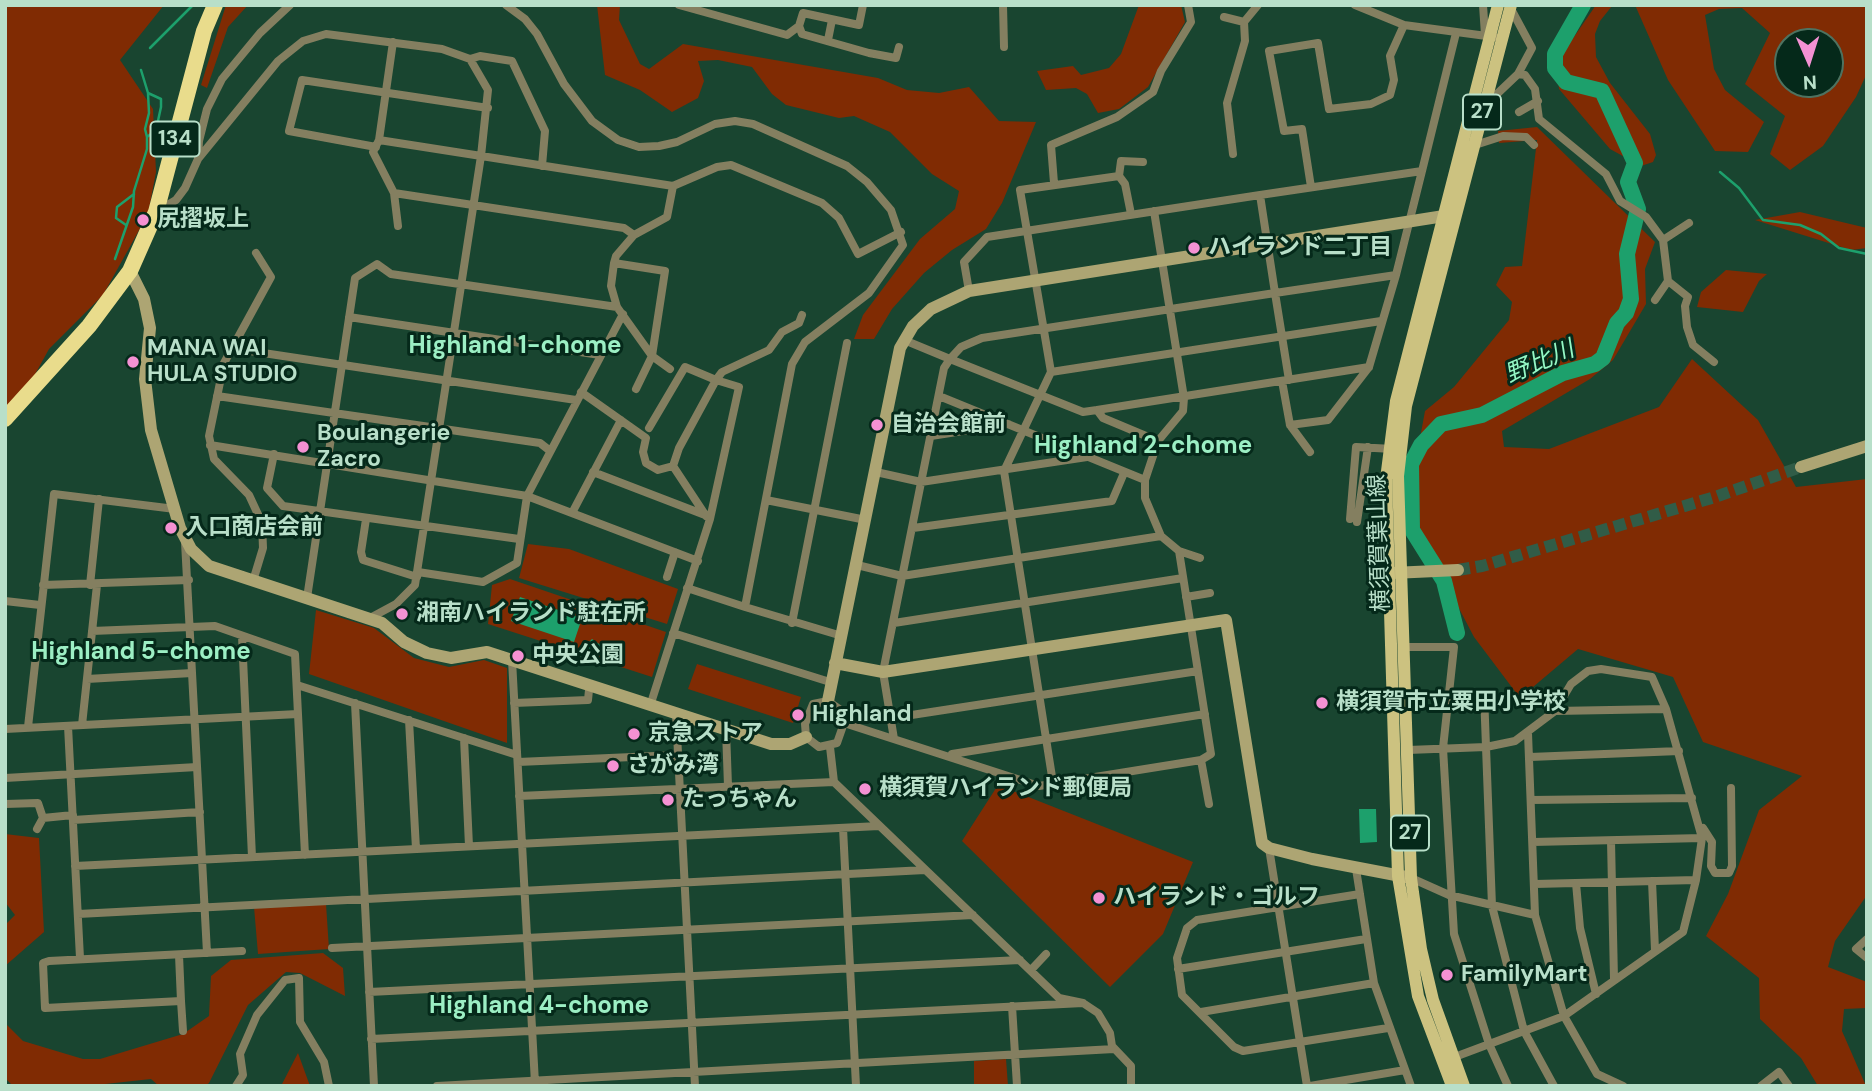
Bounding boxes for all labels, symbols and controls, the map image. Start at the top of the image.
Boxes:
north arrow [1774,28,1844,98]
text: N [1802,70,1818,95]
road number: 27 [1463,94,1501,130]
road number: 134 [150,122,200,156]
place label: 尻摺坂上 [157,206,249,234]
marker: 尻摺坂上 [135,212,151,228]
place label: ハイランド二丁目 [1208,234,1392,262]
marker: ハイランド二丁目 [1186,240,1202,256]
district label: Highland 1-chome [408,333,622,361]
place label: MANA WAI HULA STUDIO [147,335,297,389]
water label: 野比川 [1501,336,1579,390]
marker: MANA WAI HULA STUDIO [125,354,141,370]
place label: 自治会館前 [891,411,1006,439]
marker: 自治会館前 [869,417,885,433]
place label: Boulangerie Zacro [317,420,450,474]
district label: Highland 2-chome [1034,433,1252,461]
marker: Boulangerie Zacro [295,439,311,455]
street label: 横須賀葉山線 [1364,474,1396,612]
place label: 入口商店会前 [185,514,323,542]
marker: 入口商店会前 [163,520,179,536]
place label: 湘南ハイランド駐在所 [416,600,646,628]
marker: 湘南ハイランド駐在所 [394,606,410,622]
district label: Highland 5-chome [31,639,251,667]
place label: 中央公園 [532,642,624,670]
marker: 中央公園 [510,648,526,664]
place label: 横須賀市立粟田小学校 [1336,689,1566,717]
marker: 横須賀市立粟田小学校 [1314,695,1330,711]
place label: Highland [812,701,912,729]
marker: Highland [790,707,806,723]
place label: 京急ストア [648,720,763,748]
marker: 京急ストア [626,726,642,742]
place label: さがみ湾 [627,752,719,780]
marker: さがみ湾 [605,758,621,774]
place label: 横須賀ハイランド郵便局 [879,775,1132,803]
marker: 横須賀ハイランド郵便局 [857,781,873,797]
place label: たっちゃん [682,786,797,814]
marker: たっちゃん [660,792,676,808]
road number: 27 [1391,816,1429,850]
place label: ハイランド・ゴルフ [1113,884,1320,912]
marker: ハイランド・ゴルフ [1091,890,1107,906]
place label: FamilyMart [1461,961,1587,989]
marker: FamilyMart [1439,967,1455,983]
district label: Highland 4-chome [429,993,649,1021]

